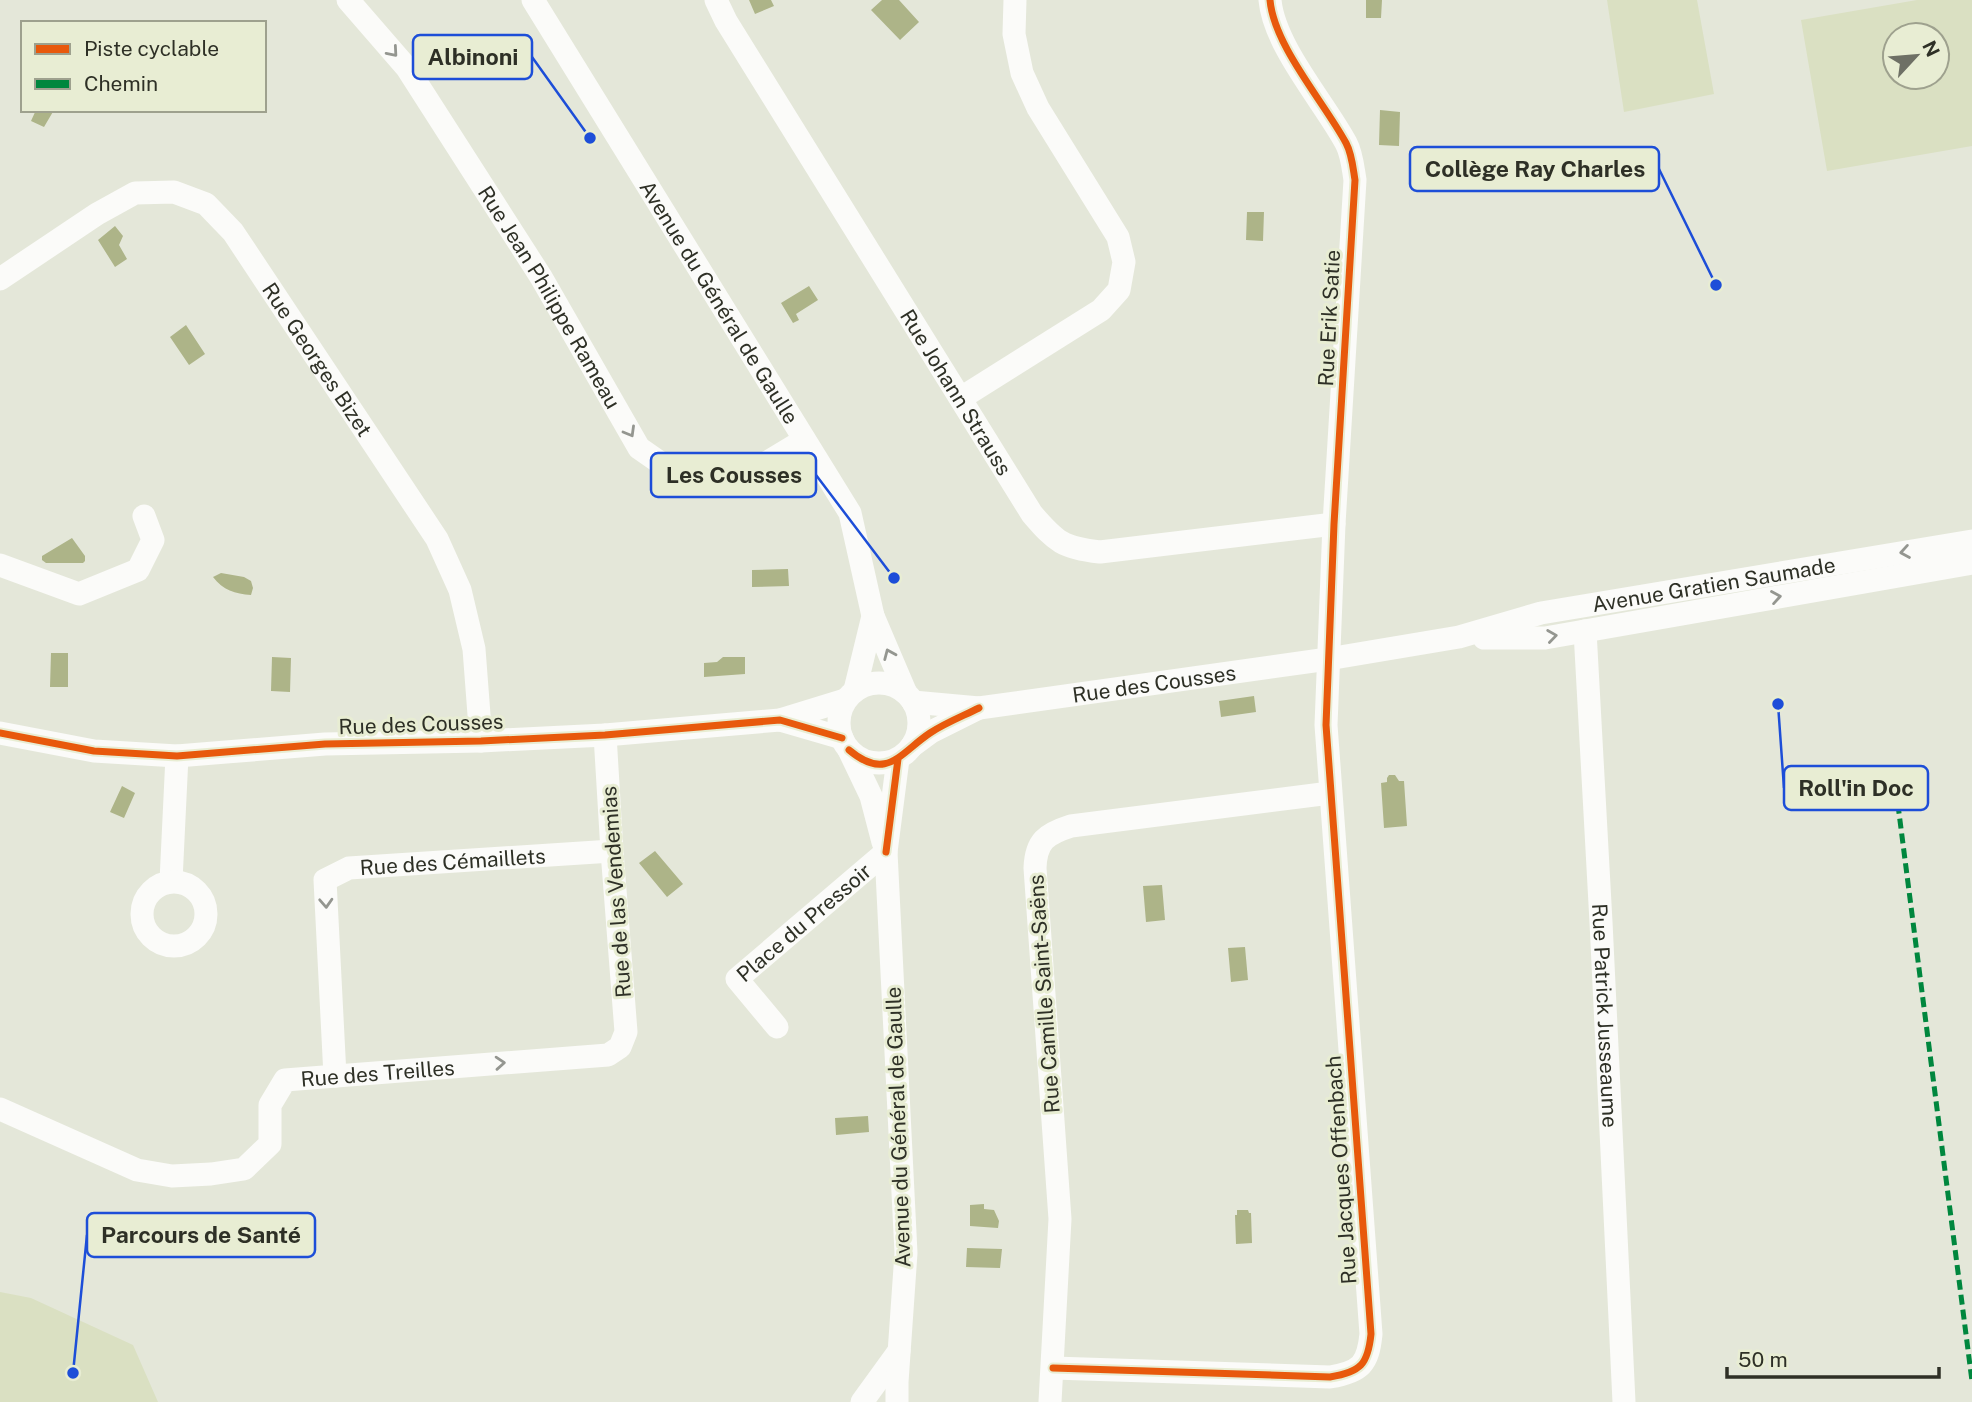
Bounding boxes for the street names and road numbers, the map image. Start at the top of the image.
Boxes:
street label: Avenue du Général de Gaulle [635,176,804,428]
street label: Rue Jean Philippe Rameau [473,181,626,413]
street label: Rue Erik Satie [1313,249,1345,387]
street label: Rue Georges Bizet [257,278,378,441]
street label: Rue Johann Strauss [895,304,1017,480]
street label: Avenue Gratien Saumade [1590,552,1837,617]
street label: Rue des Cousses [1071,660,1237,707]
street label: Rue des Cousses [338,709,504,739]
street label: Rue de las Vendemias [596,785,636,999]
street label: Rue des Cémaillets [359,843,547,880]
street label: Place du Pressoir [731,858,876,987]
street label: Rue Camille Saint-Saëns [1023,874,1065,1114]
street label: Rue Patrick Jusseaume [1587,903,1623,1128]
street label: Avenue du Général de Gaulle [881,986,915,1268]
street label: Rue des Treilles [300,1054,455,1091]
street label: Rue Jacques Offenbach [1321,1055,1361,1285]

